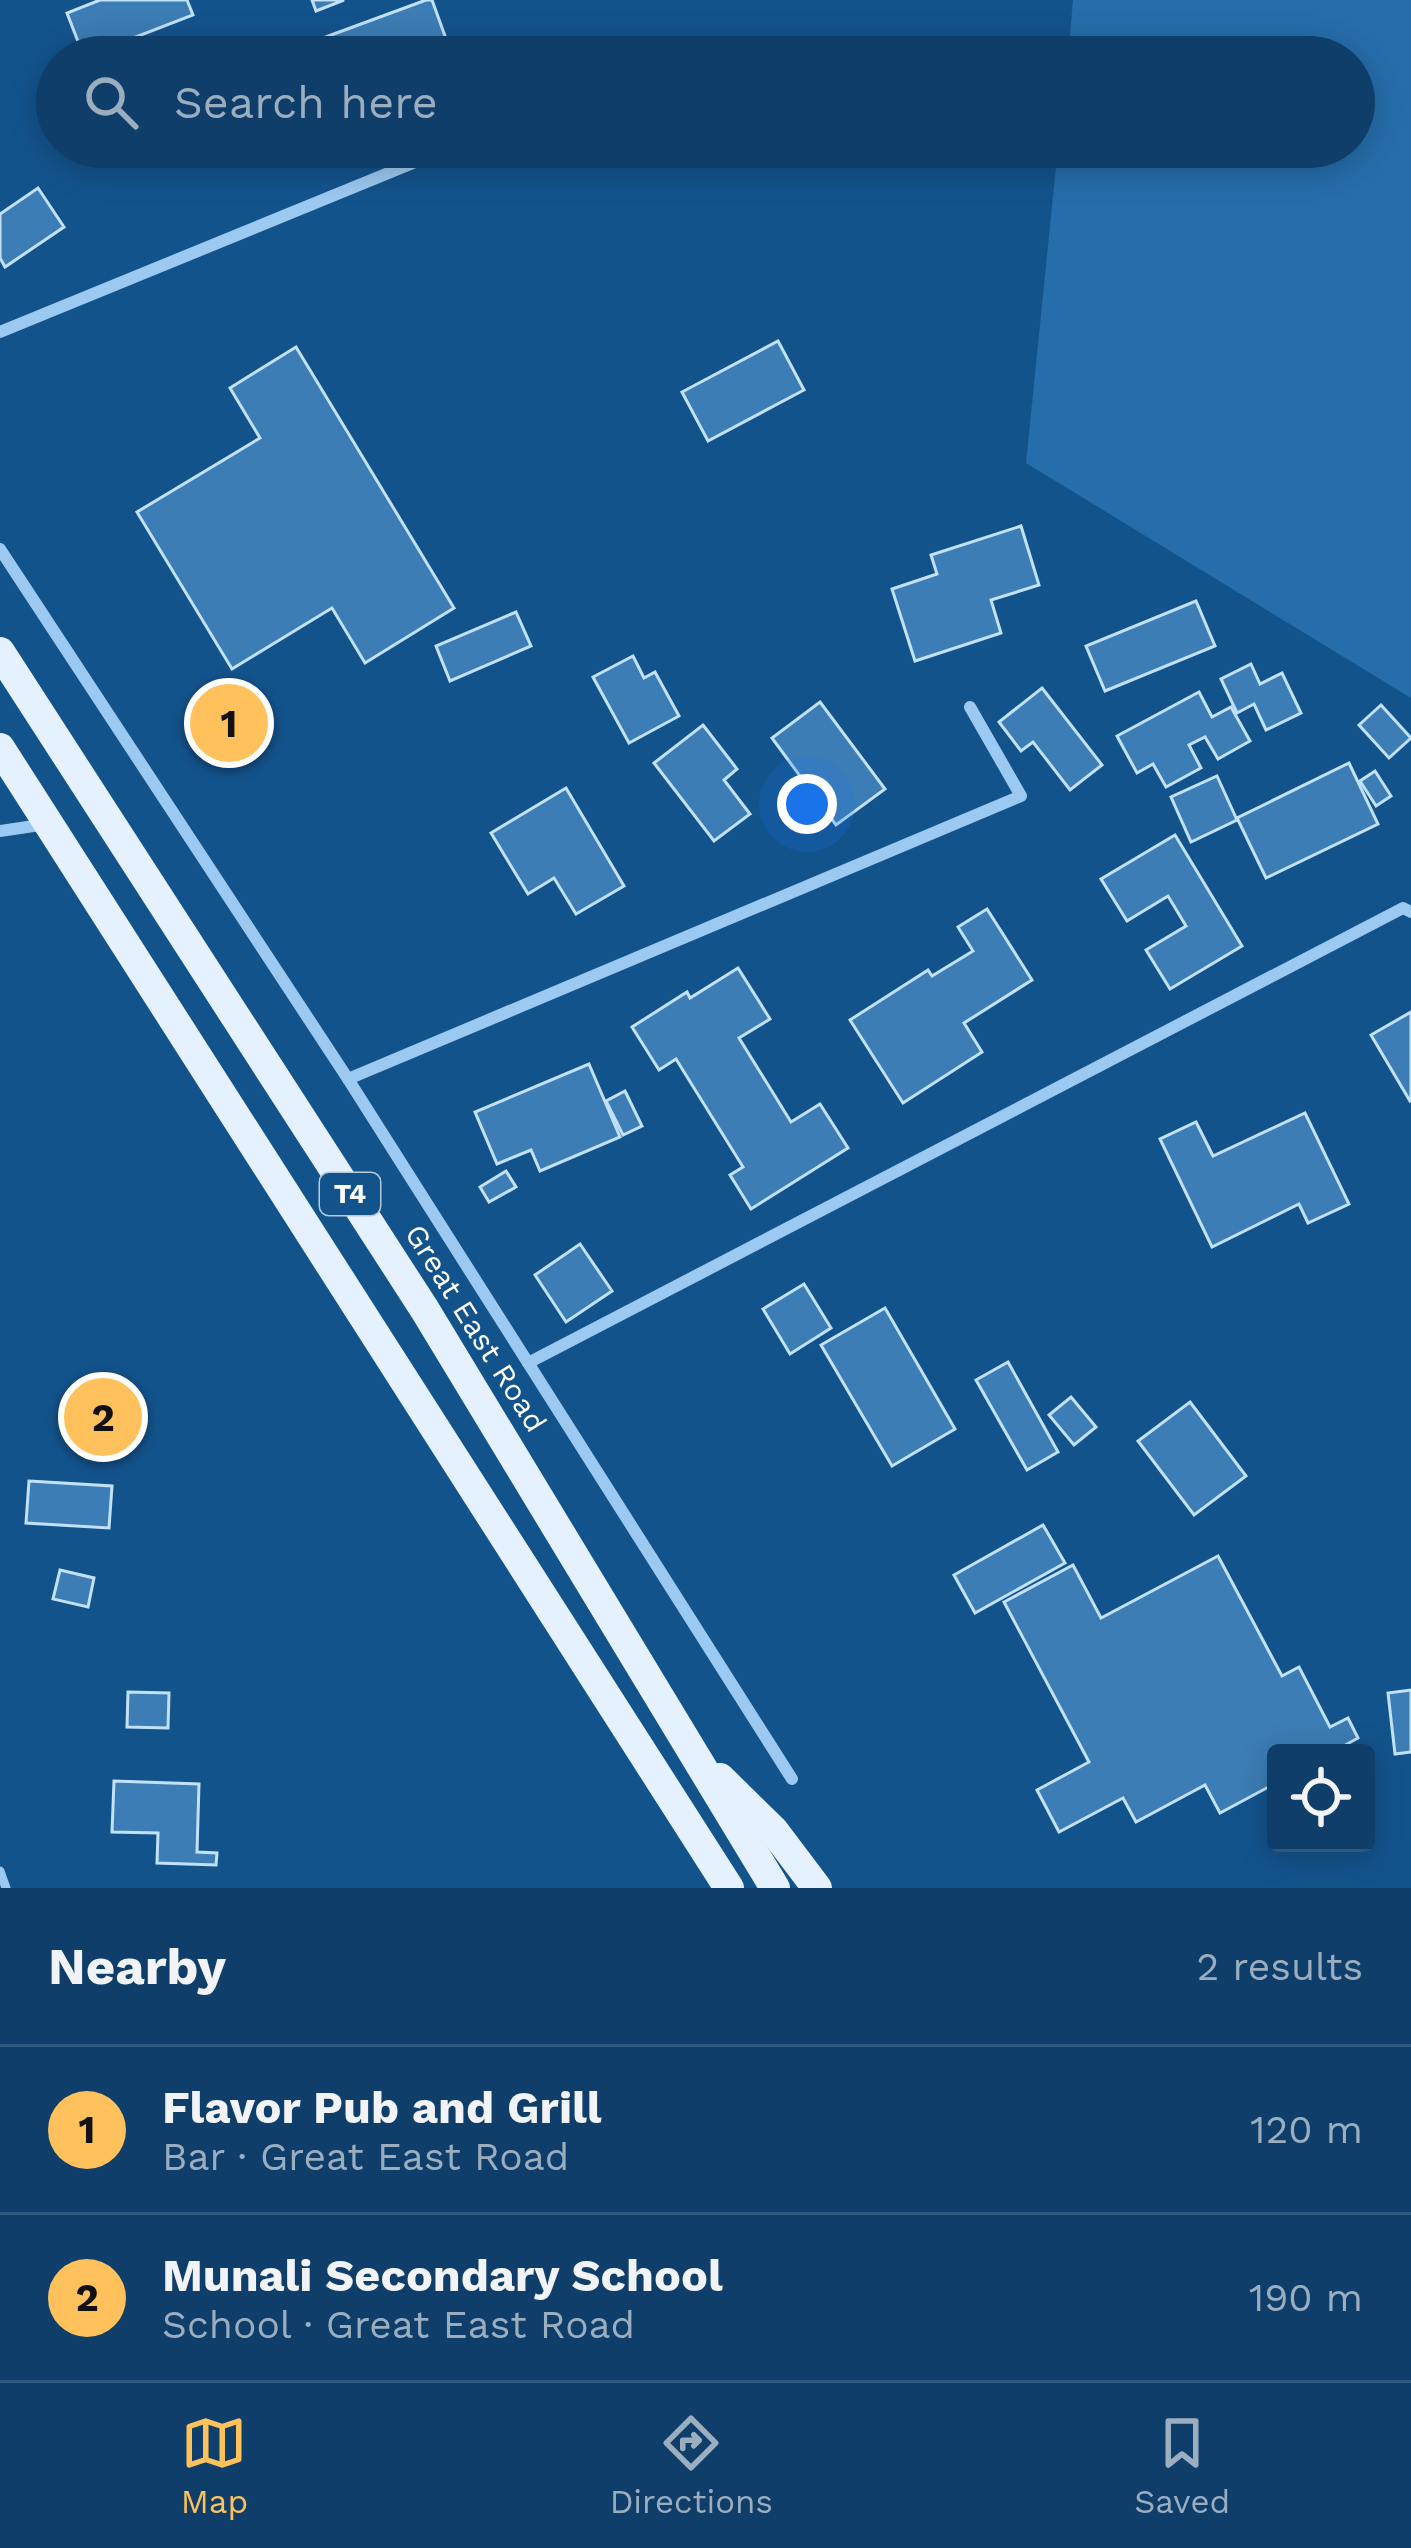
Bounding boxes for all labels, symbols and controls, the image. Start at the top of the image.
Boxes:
search box [36,36,1375,168]
icon: search [78,69,144,135]
text: Search here [174,76,438,129]
pin: 1 [190,678,268,768]
your location [777,774,837,834]
road number: T4 [320,1173,380,1215]
street label: Great East Road [398,1218,554,1438]
pin: 2 [64,1372,142,1462]
map controls [1267,1744,1375,1852]
button: locate [1267,1744,1375,1852]
text: Nearby [48,1937,226,1996]
text: 2 results [1197,1944,1363,1989]
text: Flavor Pub and Grill [162,2081,601,2134]
text: 1 [79,2107,95,2152]
text: 120 m [1250,2107,1363,2152]
text: Bar · Great East Road [162,2134,569,2179]
text: Munali Secondary School [162,2249,723,2302]
text: 2 [75,2275,99,2320]
text: 190 m [1249,2275,1363,2320]
text: School · Great East Road [162,2302,635,2347]
tab: Map [181,2410,248,2521]
tab: Directions [610,2410,773,2521]
tab: Saved [1134,2410,1230,2521]

